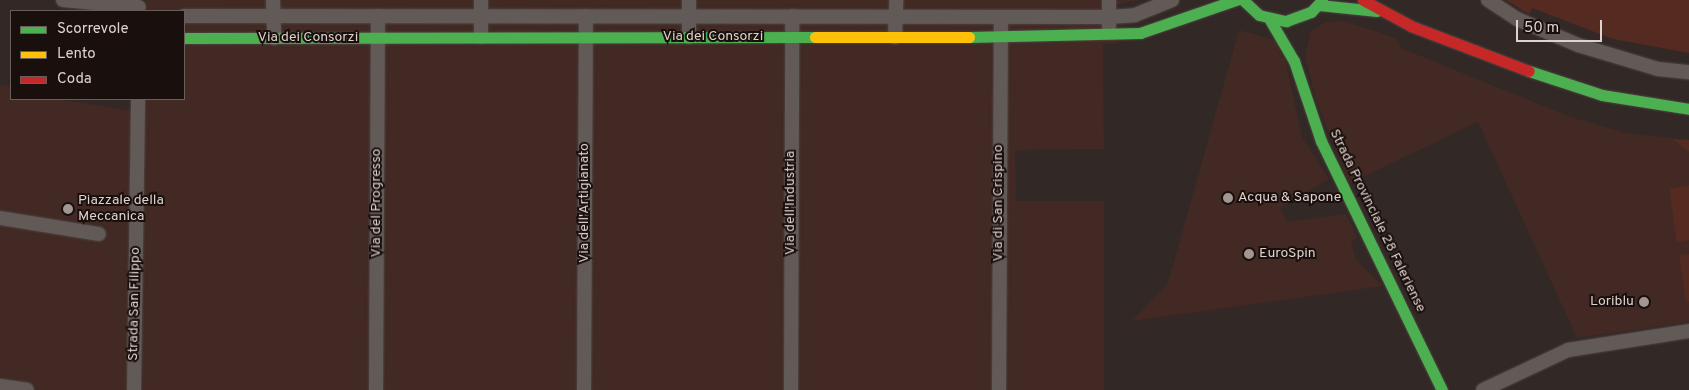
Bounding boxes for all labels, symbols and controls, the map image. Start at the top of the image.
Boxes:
legend [10,10,185,100]
scale bar [1519,10,1605,42]
text: 50 m [1524,19,1559,38]
text: Scorrevole [57,20,129,39]
street label: Via dei Consorzi [663,29,763,45]
street label: Via dei Consorzi [258,30,358,46]
text: Lento [57,45,96,64]
text: Coda [57,70,92,89]
street label: Strada Provinciale 28 Faleriense [1325,127,1429,315]
street label: Via dell'Artigianato [577,143,593,263]
street label: Via di San Crispino [991,144,1007,262]
street label: Via del Progresso [369,149,385,257]
street label: Via dell'Industria [783,151,799,255]
place label: Acqua & Sapone [1238,190,1341,206]
marker: Acqua & Sapone [1222,192,1234,204]
place label: Piazzale della Meccanica [78,193,164,226]
marker: Piazzale della Meccanica [62,203,74,215]
place label: EuroSpin [1259,246,1316,262]
street label: Strada San Filippo [126,247,144,361]
marker: EuroSpin [1243,248,1255,260]
place label: Loriblu [1590,294,1634,310]
marker: Loriblu [1638,296,1650,308]

